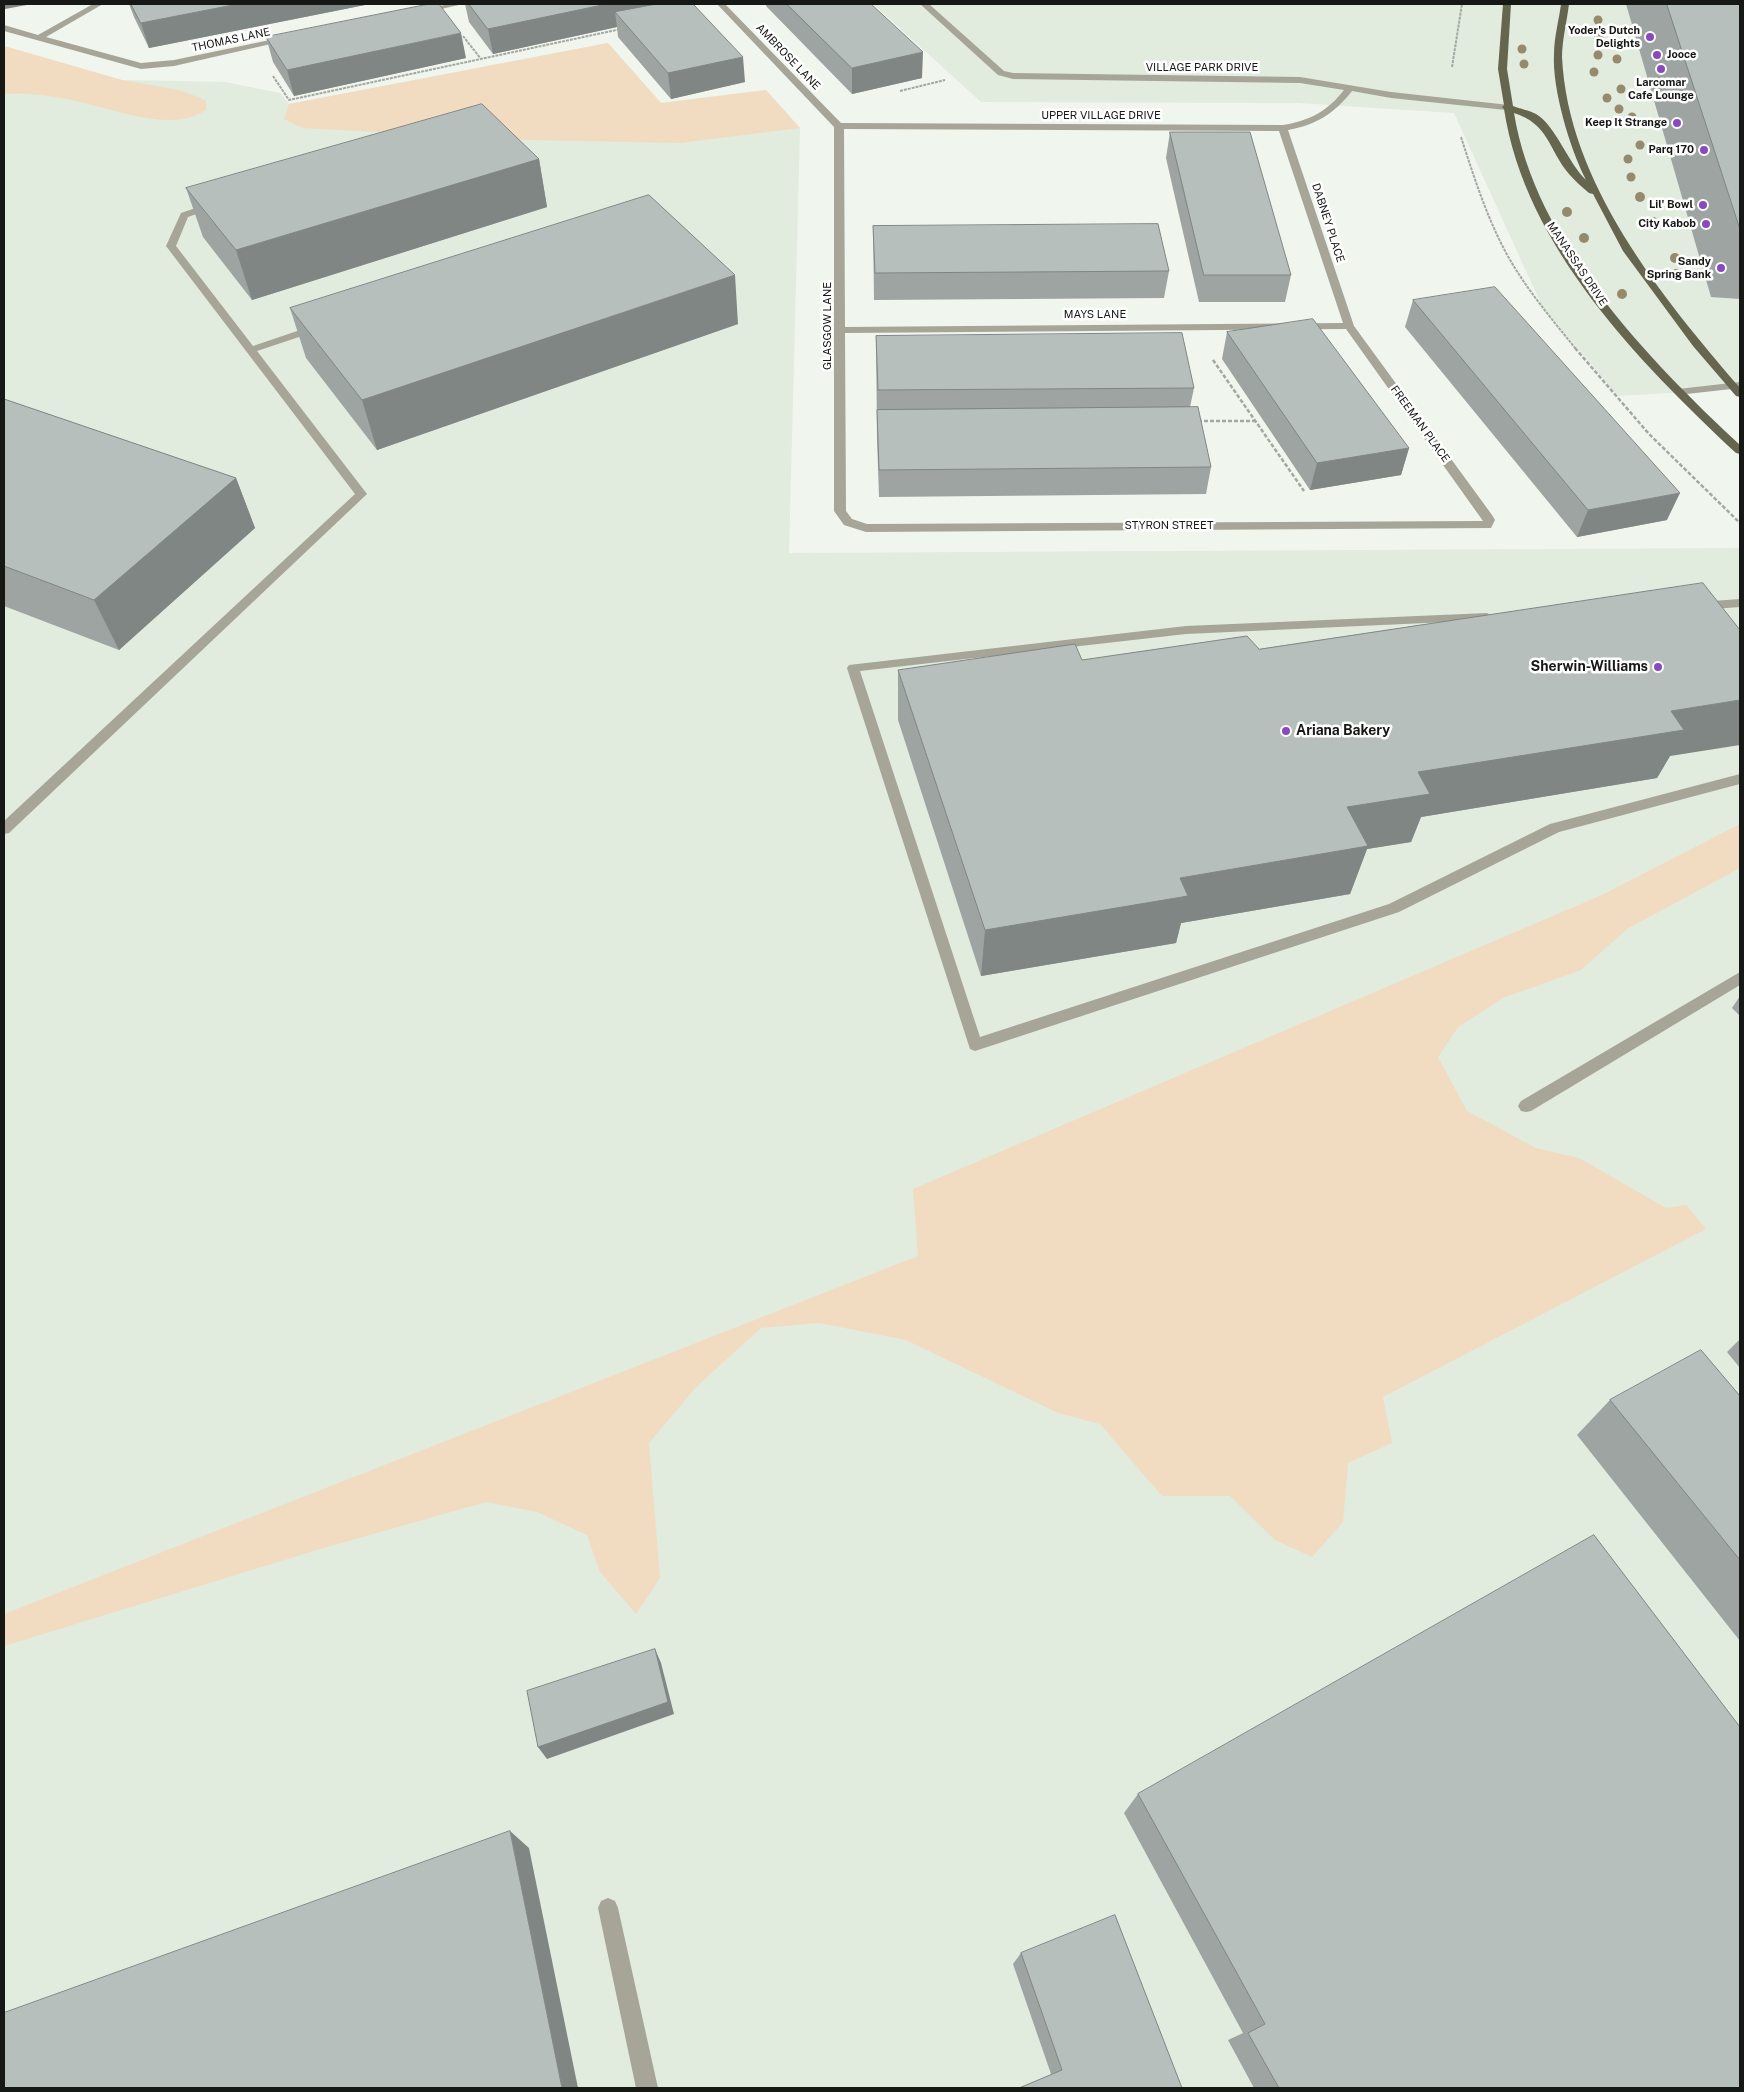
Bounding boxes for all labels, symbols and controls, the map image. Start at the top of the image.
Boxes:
street label: AMBROSE LANE [753,21,823,93]
place label: Yoder's Dutch Delights [1568,24,1640,50]
street label: THOMAS LANE [191,25,271,55]
marker: Yoder's Dutch Delights [1644,31,1656,43]
place label: Jooce [1667,48,1696,62]
marker: Jooce [1651,49,1663,61]
street label: VILLAGE PARK DRIVE [1146,61,1258,75]
marker: Larcomar Cafe Lounge [1655,63,1667,75]
place label: Larcomar Cafe Lounge [1628,76,1694,102]
street label: UPPER VILLAGE DRIVE [1041,109,1161,123]
place label: Keep It Strange [1585,116,1667,130]
marker: Keep It Strange [1671,117,1683,129]
place label: Parq 170 [1648,143,1694,157]
marker: Parq 170 [1698,144,1710,156]
street label: DABNEY PLACE [1309,182,1347,264]
place label: Lil' Bowl [1649,198,1693,212]
marker: Lil' Bowl [1697,199,1709,211]
place label: City Kabob [1638,217,1696,231]
marker: City Kabob [1700,218,1712,230]
street label: MANASSAS DRIVE [1544,220,1610,308]
place label: Sandy Spring Bank [1647,255,1711,281]
marker: Sandy Spring Bank [1715,262,1727,274]
street label: GLASGOW LANE [821,282,835,370]
street label: MAYS LANE [1064,308,1126,322]
street label: FREEMAN PLACE [1388,383,1452,465]
street label: STYRON STREET [1125,519,1213,533]
place label: Sherwin-Williams [1531,659,1648,675]
marker: Sherwin-Williams [1652,661,1664,673]
place label: Ariana Bakery [1296,723,1390,739]
marker: Ariana Bakery [1280,725,1292,737]

